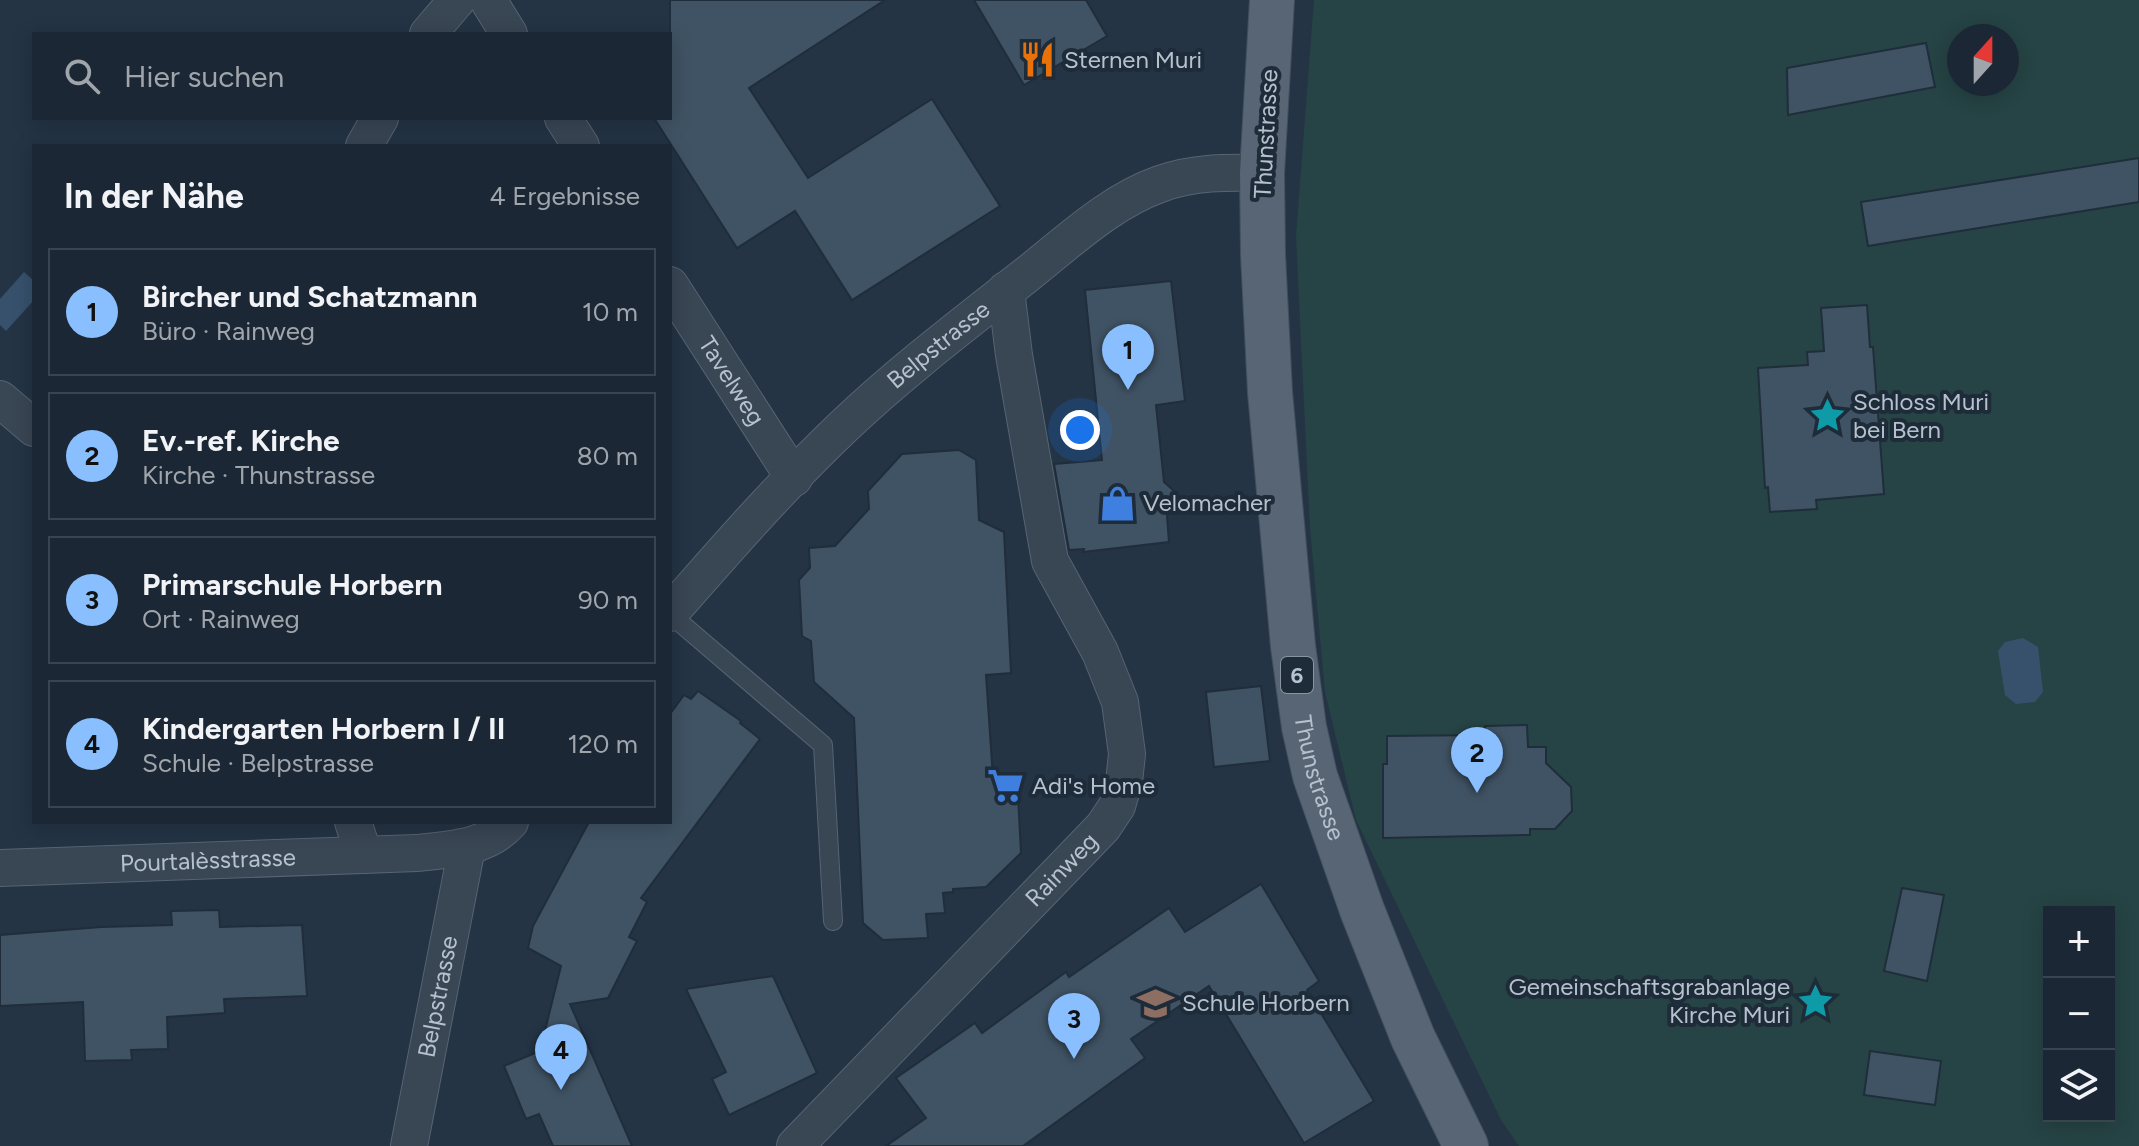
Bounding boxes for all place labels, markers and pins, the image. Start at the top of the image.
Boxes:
restaurant icon: Sternen Muri [1019,41,1057,79]
place label: Sternen Muri [1064,45,1202,74]
pin: 1 [1102,324,1154,390]
place label: Schloss Muri bei Bern [1853,387,1989,444]
place icon: Schloss Muri bei Bern [1808,397,1846,435]
shop icon: Velomacher [1098,484,1136,522]
place label: Velomacher [1143,488,1271,517]
pin: 2 [1451,727,1503,793]
supermarket icon: Adi's Home [987,767,1025,805]
place label: Adi's Home [1032,771,1155,800]
place label: Gemeinschaftsgrabanlage Kirche Muri [1508,972,1790,1029]
place icon: Gemeinschaftsgrabanlage Kirche Muri [1797,982,1835,1020]
school or university icon: Schule Horbern [1137,984,1175,1022]
place label: Schule Horbern [1182,988,1350,1017]
pin: 3 [1048,993,1100,1059]
pin: 4 [535,1024,587,1090]

